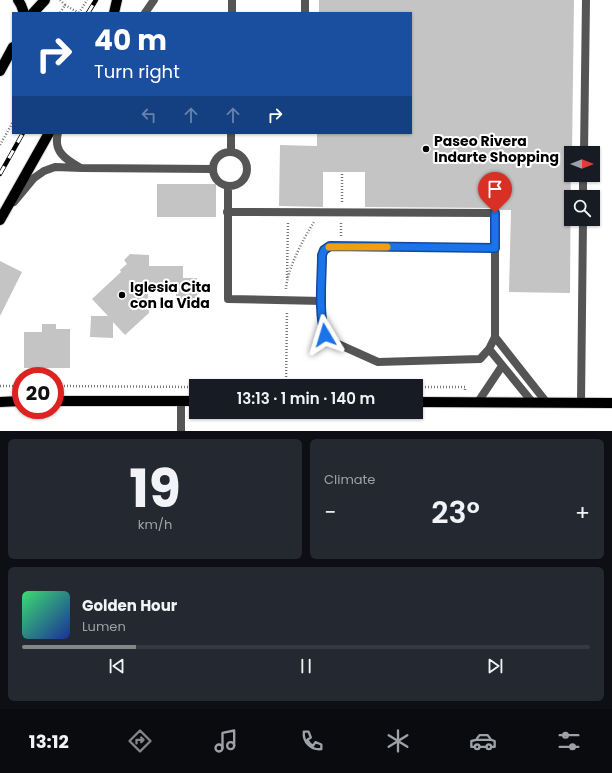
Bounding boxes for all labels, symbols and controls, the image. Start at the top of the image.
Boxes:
text: 40 m [94,21,167,60]
icon: right [28,28,80,80]
text: Turn right [94,59,180,84]
icon: left [138,104,160,126]
icon: ahead [180,104,202,126]
icon: ahead [222,104,244,126]
icon: right [264,104,286,126]
place label: Paseo Rivera Indarte Shopping [434,131,559,167]
marker: Paseo Rivera Indarte Shopping [421,144,431,154]
north arrow [564,146,600,182]
map controls [564,146,600,226]
pin [478,172,512,213]
icon: arrive [484,178,506,200]
button: search [564,190,600,226]
place label: Iglesia Cita con la Vida [130,277,211,313]
marker: Iglesia Cita con la Vida [117,290,127,300]
position arrow [304,314,346,356]
speed limit sign: 20 [12,367,64,419]
text: 13:13 · 1 min · 140 m [237,388,375,409]
text: 19 [129,452,181,525]
text: Climate [324,470,375,489]
text: 23° [431,491,480,534]
text: − [324,497,336,528]
text: + [575,497,590,528]
text: km/h [138,515,172,534]
text: Golden Hour [82,595,177,616]
text: Lumen [82,617,126,636]
icon: previous [106,655,128,677]
icon: pause [295,655,317,677]
icon: next [484,655,506,677]
icon: directions [126,727,154,755]
icon: music [212,727,240,755]
icon: phone [298,727,326,755]
icon: climate [384,727,412,755]
icon: car [469,727,497,755]
icon: filters [555,727,583,755]
text: 13:12 [29,729,69,754]

